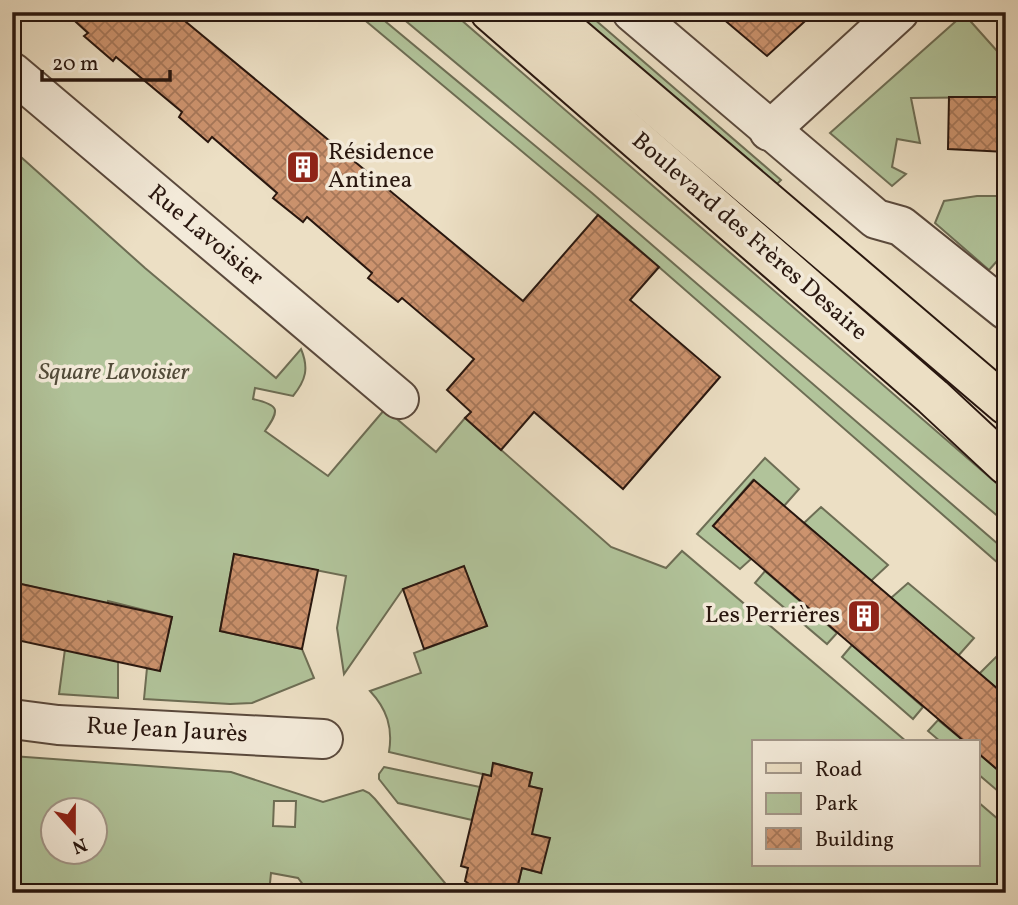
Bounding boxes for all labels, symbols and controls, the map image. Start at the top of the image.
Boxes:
scale bar [42,38,170,82]
text: 20 m [52,50,98,79]
street label: Boulevard des Frères Desaire [623,125,875,349]
place label: Résidence Antinea [328,136,434,198]
building icon: Résidence Antinea [284,148,322,186]
street label: Rue Lavoisier [140,177,270,295]
park label: Square Lavoisier [38,356,191,390]
building icon: Les Perrières [845,597,883,635]
place label: Les Perrières [705,599,840,633]
street label: Rue Jean Jaurès [85,710,249,752]
legend [752,740,979,866]
text: Road [815,756,862,785]
text: Park [815,790,858,819]
north arrow [38,796,108,866]
text: Building [815,826,894,855]
text: N [68,830,90,860]

